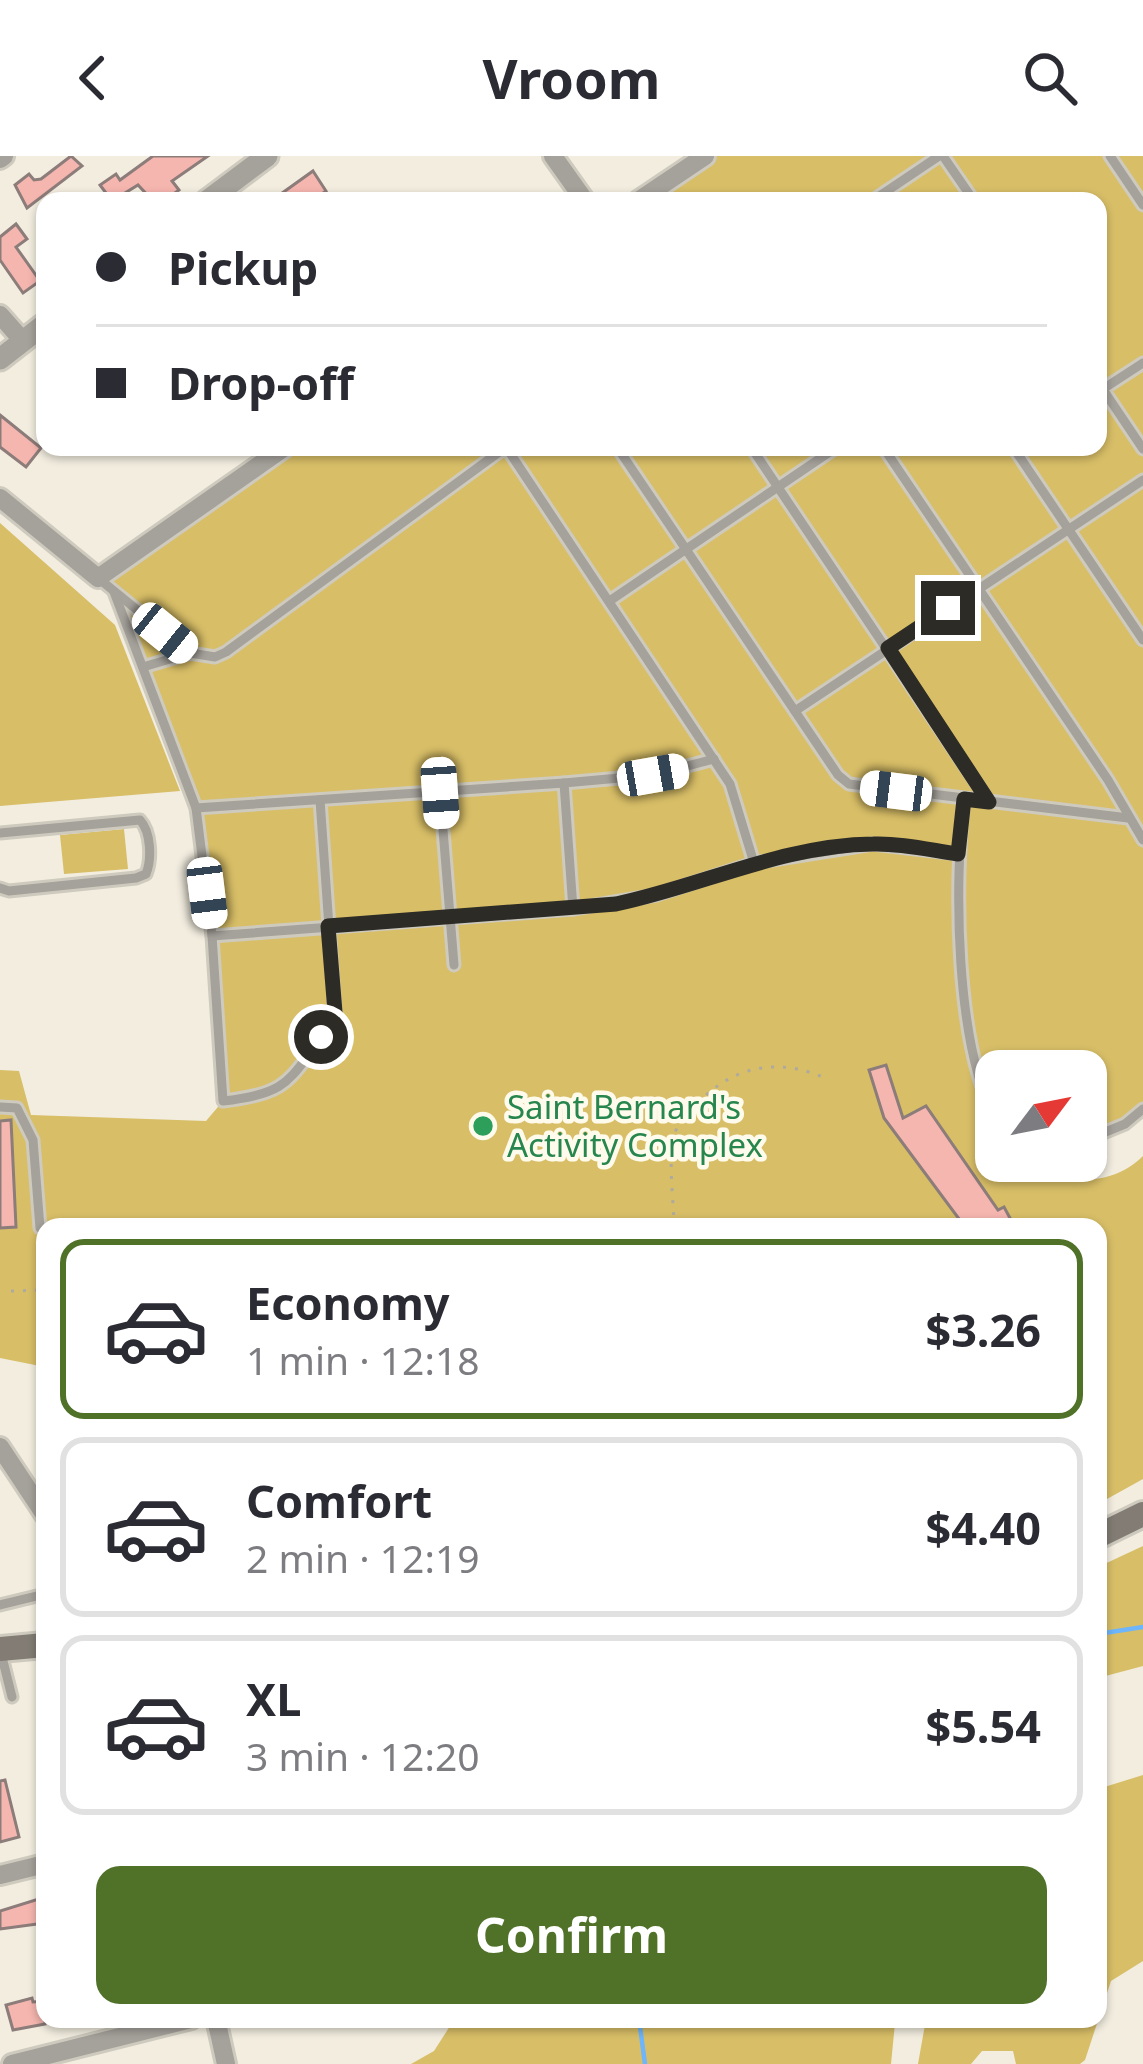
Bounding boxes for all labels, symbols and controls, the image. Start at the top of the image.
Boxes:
text: Vroom [483,41,660,115]
icon: back [60,45,126,111]
icon: search [1017,45,1083,111]
text: Pickup [168,237,318,298]
text: Drop-off [168,352,354,413]
route end [921,581,975,635]
car [126,596,204,670]
car [614,751,692,799]
car [420,756,460,830]
car [858,769,934,813]
car [185,855,229,931]
route start [294,1010,348,1064]
north arrow [975,1050,1107,1182]
map controls [975,1050,1107,1182]
place label: Saint Bernard's Activity Complex [507,1084,763,1167]
marker: Saint Bernard's Activity Complex [470,1113,496,1139]
text: Economy [246,1272,450,1333]
icon: car [102,1275,210,1383]
text: $3.26 [925,1299,1041,1360]
text: 1 min · 12:18 [246,1333,480,1386]
text: Comfort [246,1470,432,1531]
icon: car [102,1473,210,1581]
text: $4.40 [925,1497,1041,1558]
text: 2 min · 12:19 [246,1531,480,1584]
text: XL [246,1668,301,1729]
icon: car [102,1671,210,1779]
text: $5.54 [925,1695,1041,1756]
text: 3 min · 12:20 [246,1729,480,1782]
button: Confirm [96,1866,1047,2004]

